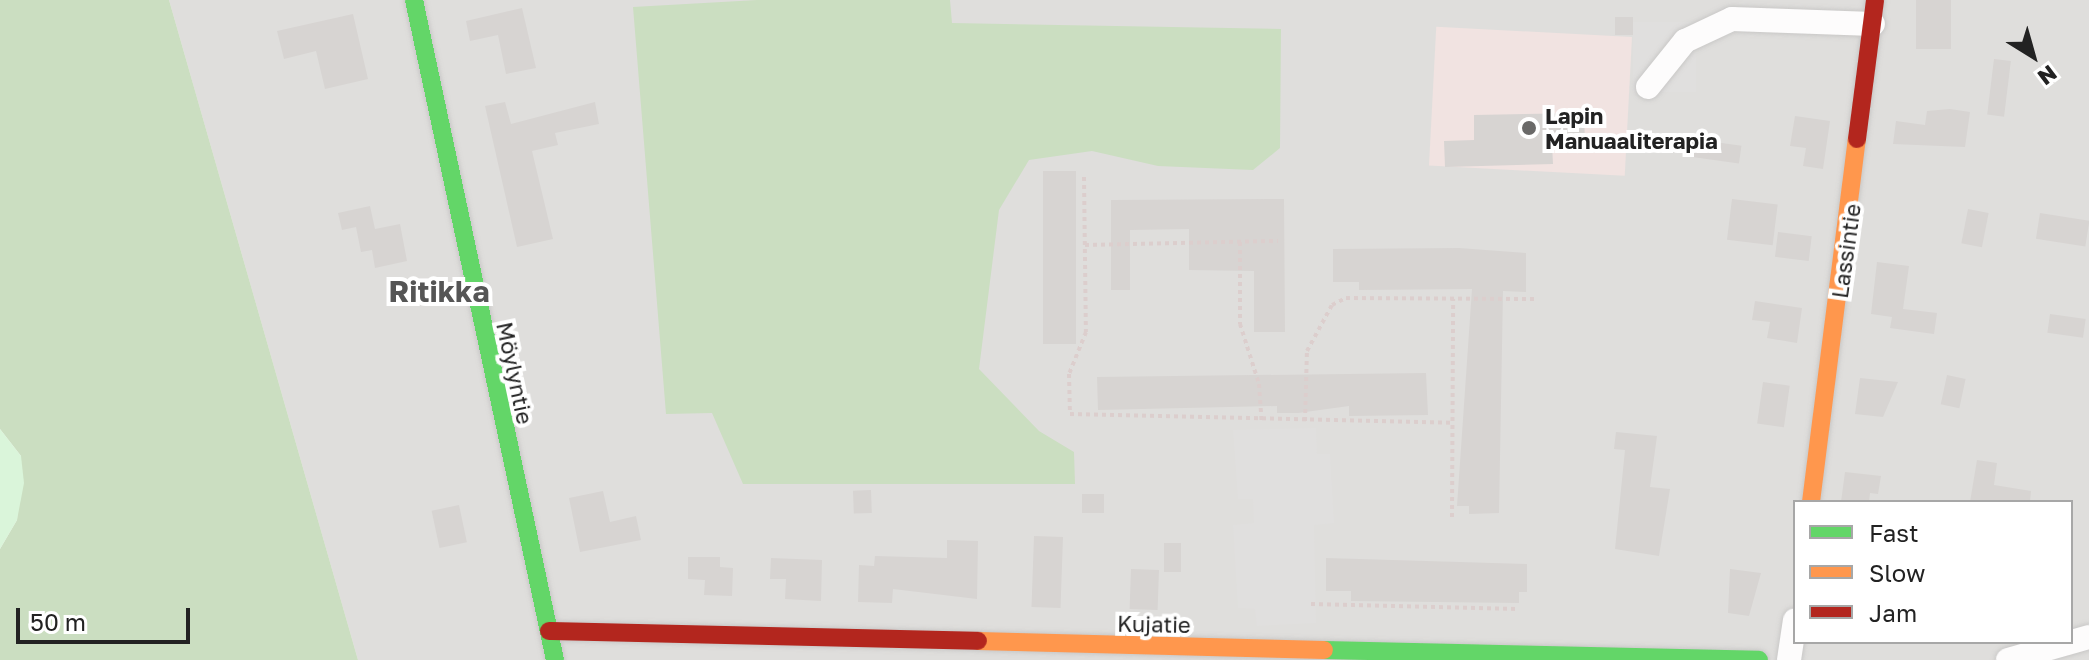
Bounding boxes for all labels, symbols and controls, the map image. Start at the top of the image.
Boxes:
north arrow [1993,16,2073,96]
text: N [2033,60,2063,91]
place label: Lapin Manuaaliterapia [1545,102,1718,154]
marker: Lapin Manuaaliterapia [1520,119,1538,137]
street label: Lassintie [1826,202,1866,300]
district label: Ritikka [388,273,490,309]
street label: Möylyntie [491,320,539,426]
legend [1793,500,2073,644]
text: Fast [1869,518,1919,547]
text: Slow [1869,558,1925,587]
scale bar [20,592,194,642]
text: Jam [1869,598,1917,627]
text: 50 m [30,607,86,636]
street label: Kujatie [1117,610,1191,638]

